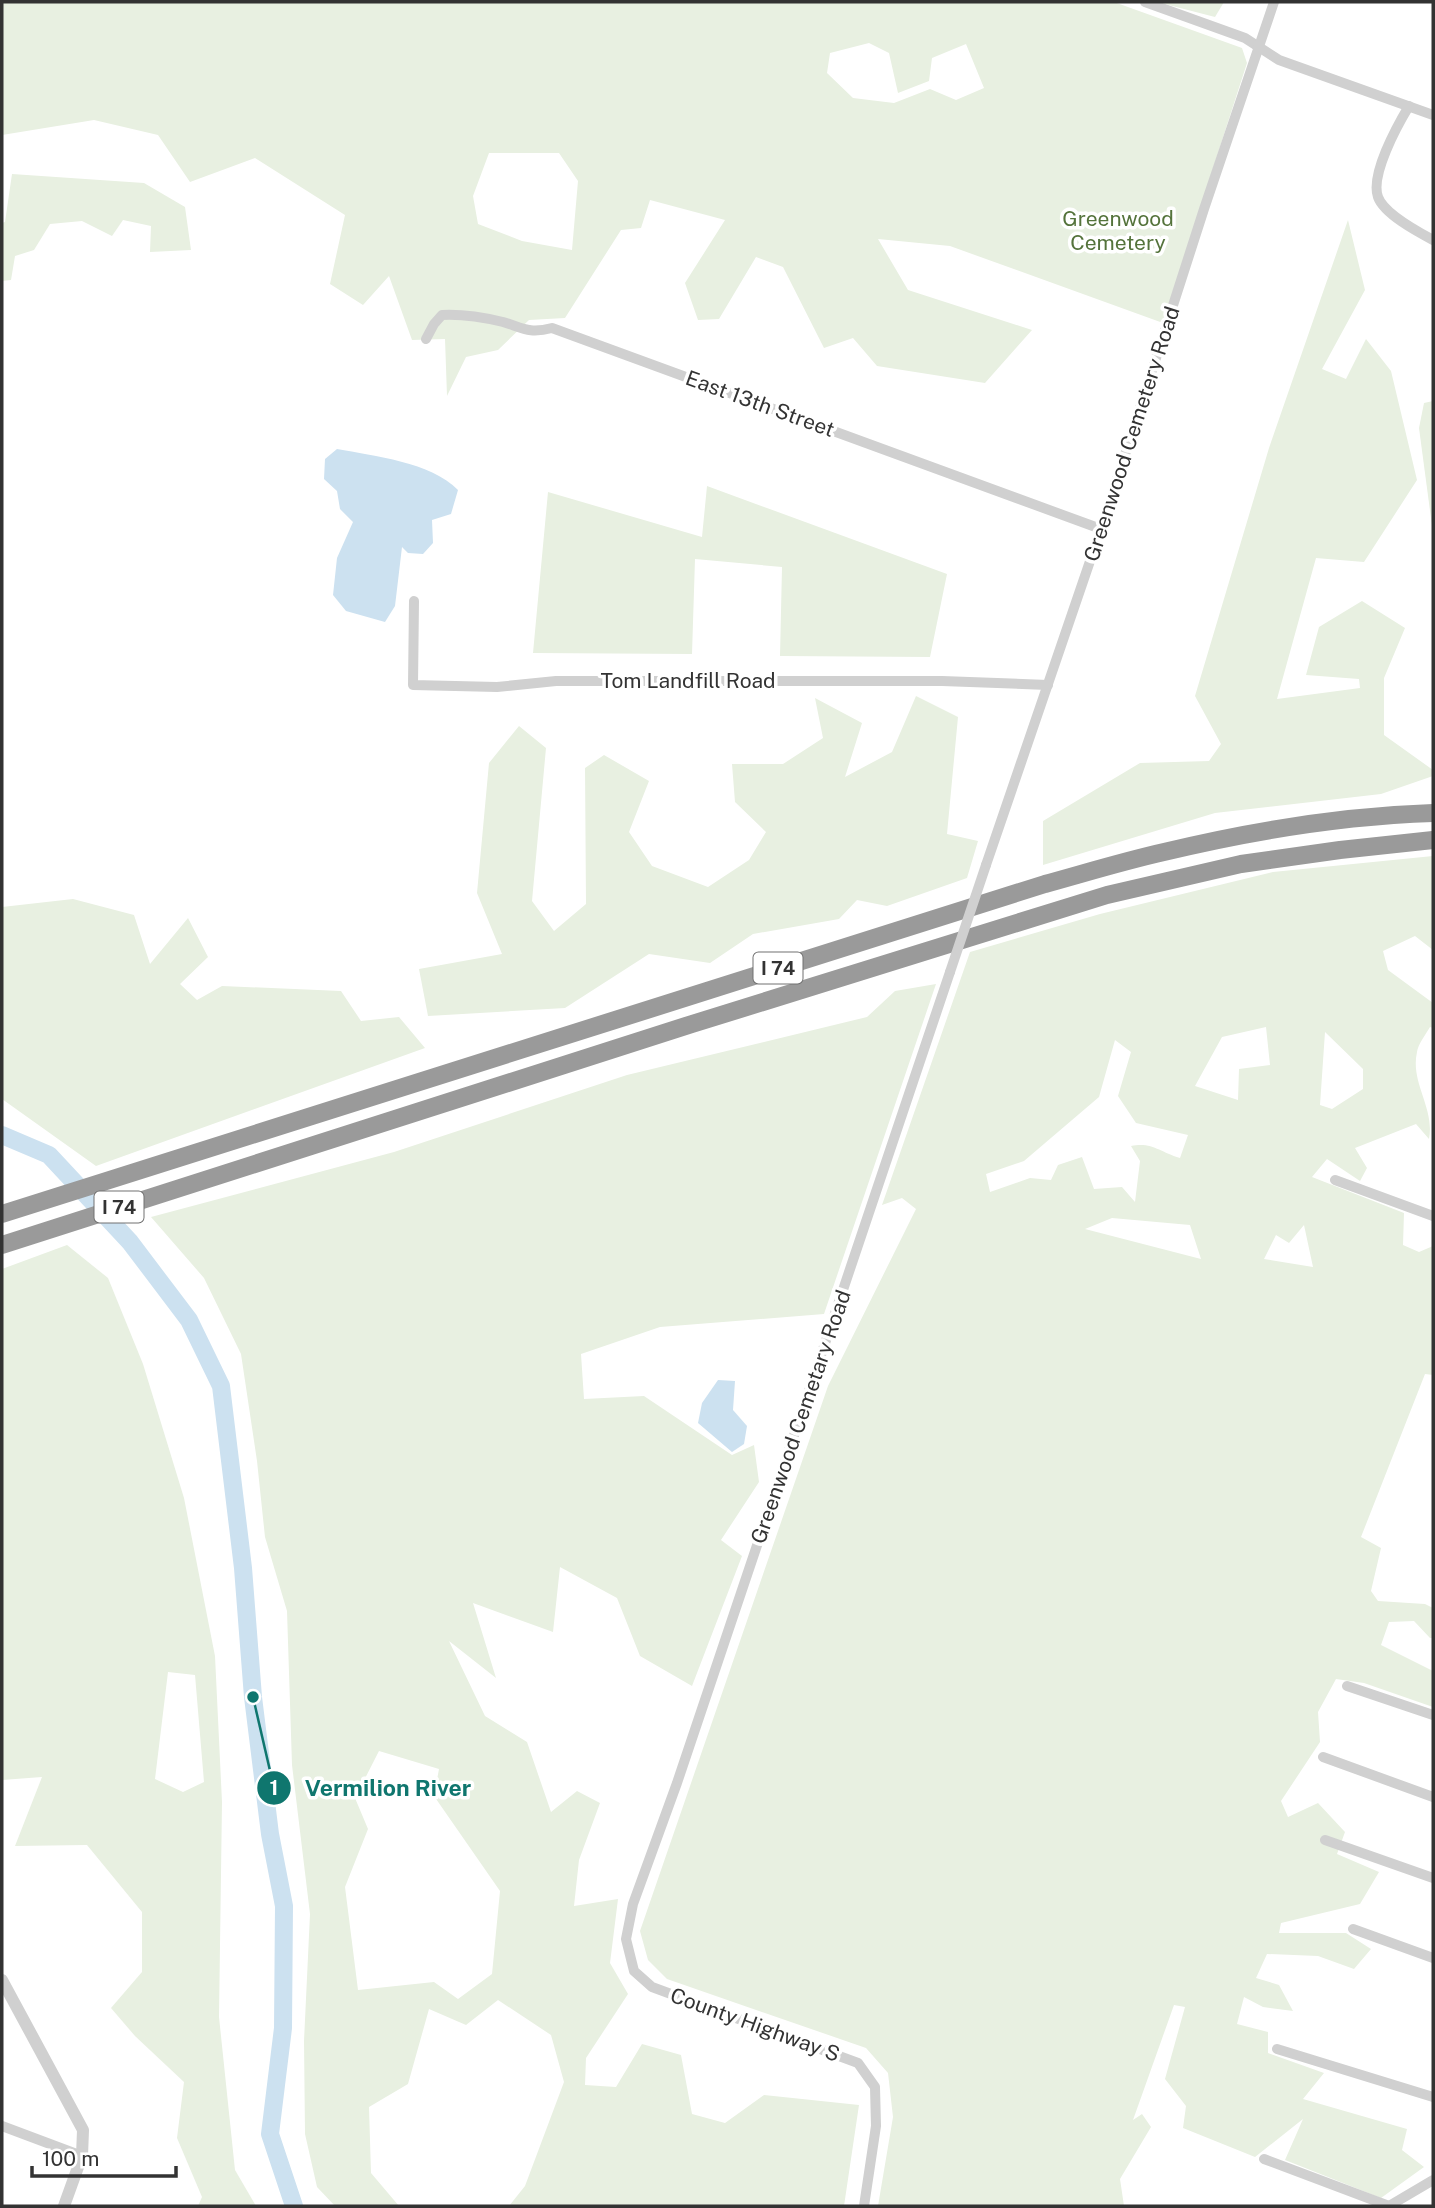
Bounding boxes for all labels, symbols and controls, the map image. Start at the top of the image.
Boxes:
park label: Greenwood Cemetery [1062,206,1174,255]
street label: Greenwood Cemetery Road [1078,303,1185,565]
street label: East 13th Street [682,365,838,442]
street label: Tom Landfill Road [600,668,776,693]
road number: I 74 [754,952,802,984]
road number: I 74 [94,1191,144,1222]
street label: Greenwood Cemetary Road [745,1287,856,1547]
callout: Vermilion River [256,1766,486,1810]
text: Vermilion River [305,1774,471,1801]
text: 1 [270,1775,279,1800]
street label: County Highway S [667,1982,843,2067]
scale bar [32,2134,175,2178]
text: 100 m [42,2146,99,2171]

